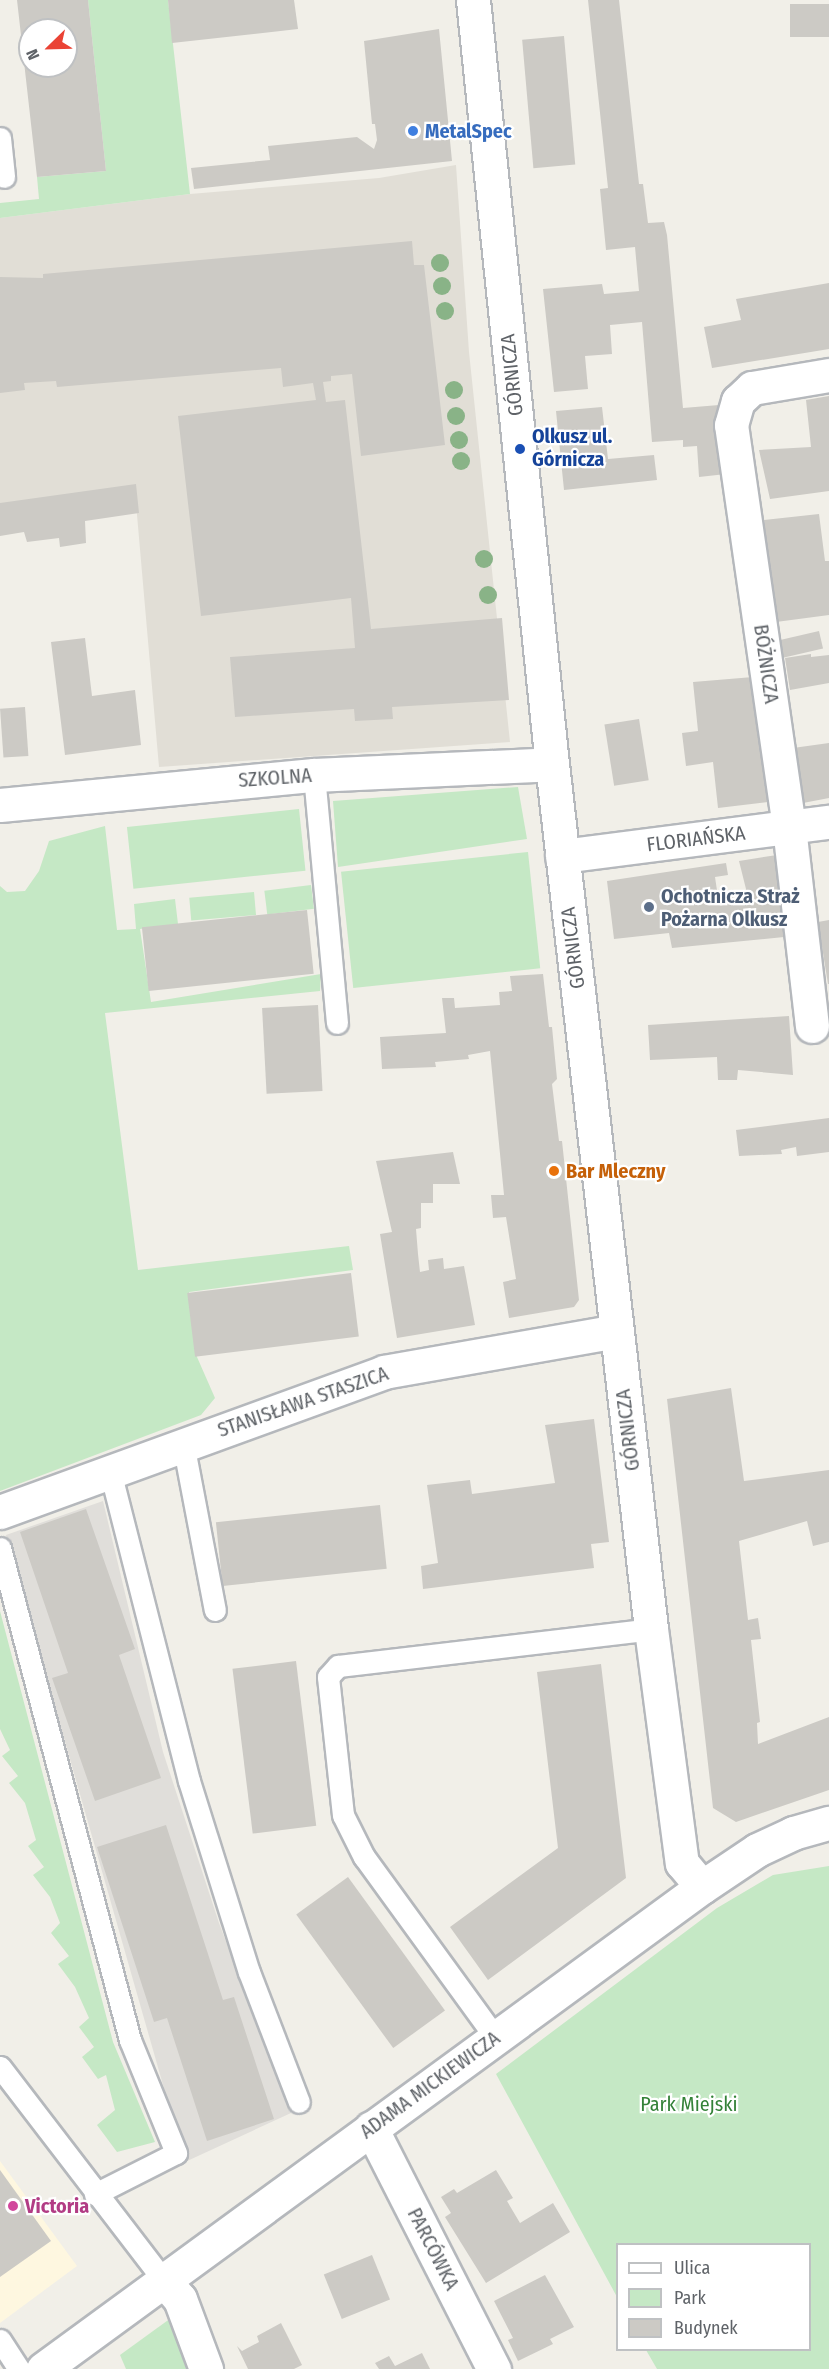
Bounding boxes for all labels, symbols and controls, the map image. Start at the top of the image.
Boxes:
north arrow [18,18,78,78]
text: N [22,46,43,63]
place label: MetalSpec [425,119,512,143]
marker: MetalSpec [406,124,420,138]
street label: GÓRNICZA [496,333,528,417]
place label: Olkusz ul. Górnicza [532,425,612,472]
marker: Olkusz ul. Górnicza [513,442,527,456]
street label: BÓŻNICZA [749,623,783,705]
street label: SZKOLNA [238,763,312,793]
street label: FLORIAŃSKA [645,821,747,857]
place label: Ochotnicza Straż Pożarna Olkusz [661,884,800,931]
marker: Ochotnicza Straż Pożarna Olkusz [642,900,656,914]
street label: GÓRNICZA [556,906,590,990]
place label: Bar Mleczny [566,1159,665,1183]
marker: Bar Mleczny [547,1164,561,1178]
street label: STANISŁAWA STASZICA [215,1362,391,1442]
street label: GÓRNICZA [611,1388,645,1472]
street label: ADAMA MICKIEWICZA [355,2026,505,2144]
park label: Park Miejski [640,2092,738,2116]
place label: Victoria [25,2194,89,2218]
marker: Victoria [6,2199,20,2213]
street label: PARCÓWKA [402,2204,464,2294]
legend [616,2243,811,2351]
text: Ulica [674,2257,710,2279]
text: Park [674,2287,706,2309]
text: Budynek [674,2317,738,2339]

